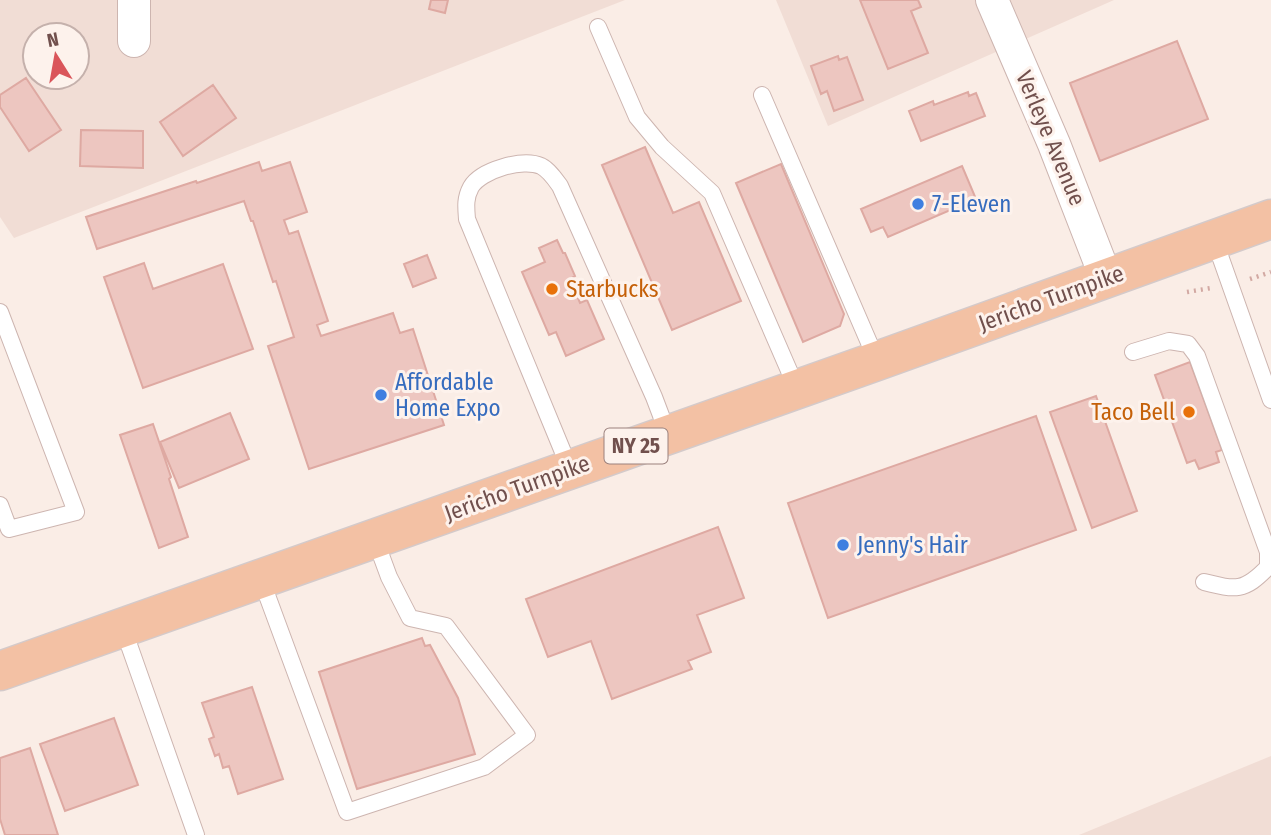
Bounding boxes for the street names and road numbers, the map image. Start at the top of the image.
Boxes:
street label: Verleye Avenue [1010,66,1092,210]
street label: Jericho Turnpike [974,259,1128,337]
road number: NY 25 [604,428,668,464]
street label: Jericho Turnpike [440,449,594,527]

